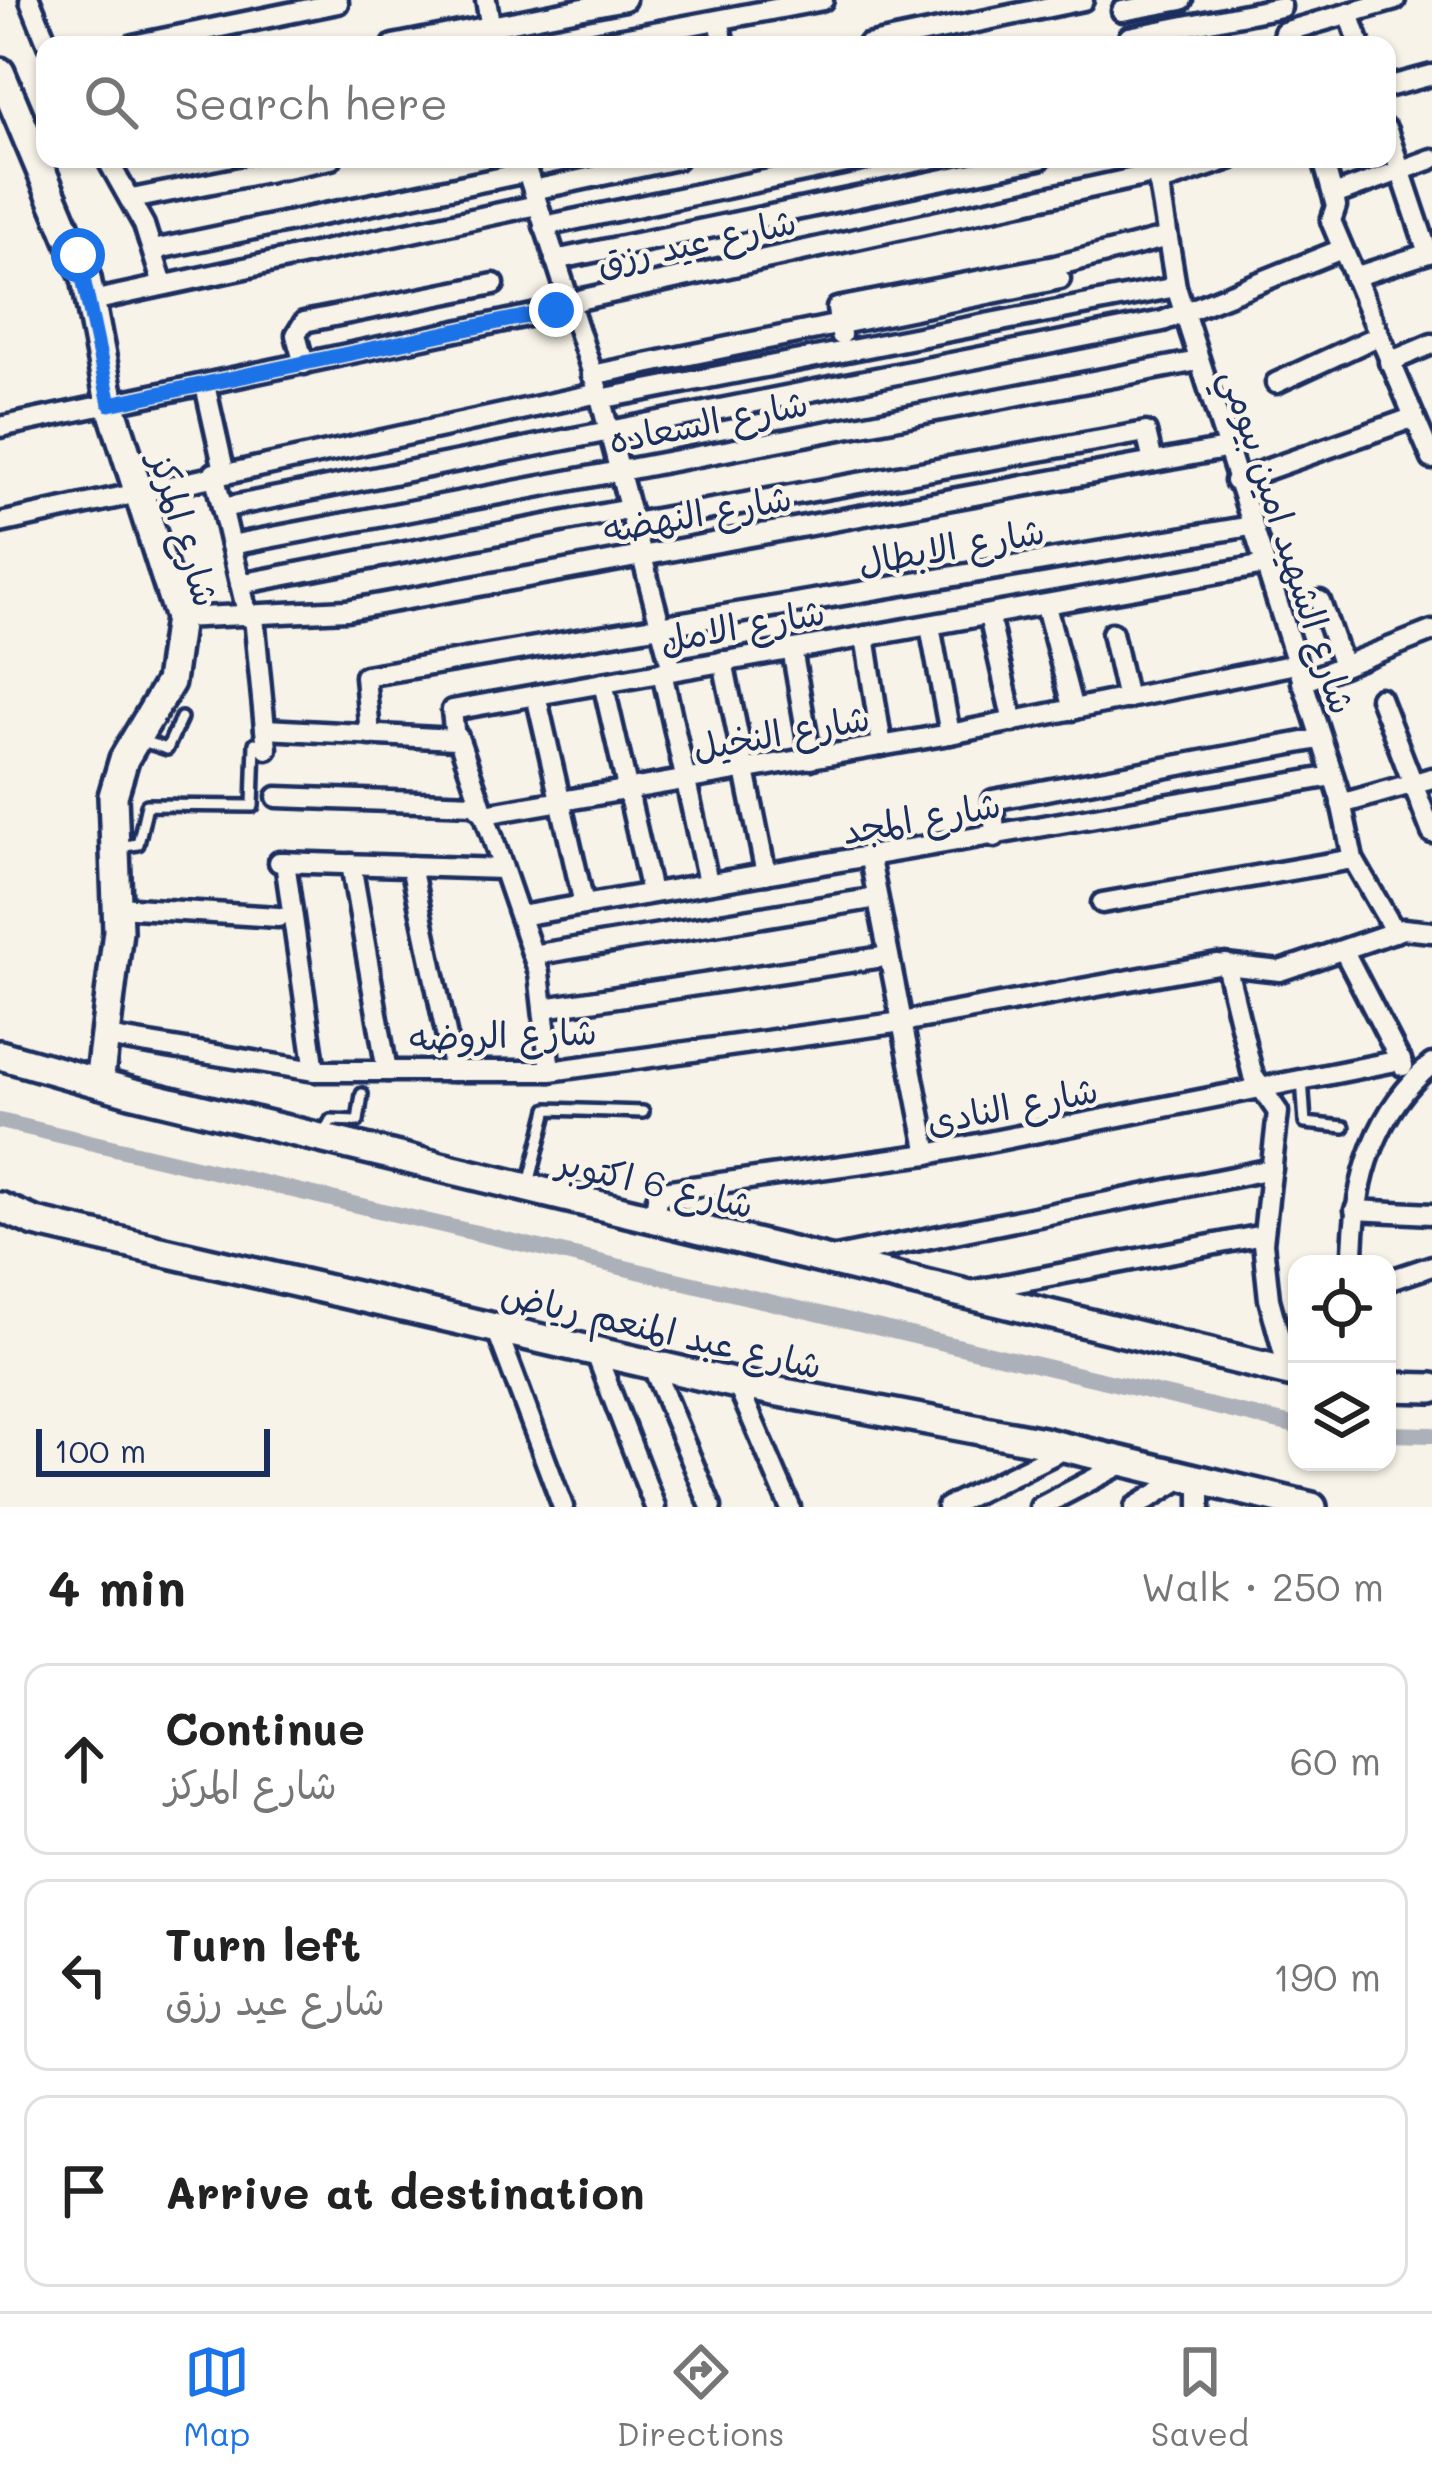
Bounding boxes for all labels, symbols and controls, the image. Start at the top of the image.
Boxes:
search box [36,36,1396,168]
icon: search [78,69,144,135]
text: Search here [174,73,448,131]
street label: شارع عيد رزق [592,196,801,288]
route start [51,228,105,282]
route end [529,283,583,337]
street label: شارع الشهيد امين بيومي [1202,362,1368,723]
street label: شارع السعاده [604,378,812,466]
street label: شارع المركز [136,443,232,613]
street label: شارع النهضه [599,472,796,556]
street label: شارع الابطال [854,505,1049,588]
street label: شارع الامل [656,586,829,666]
street label: شارع النخيل [689,692,874,774]
street label: شارع المجد [838,779,1005,857]
street label: شارع الروضه [408,1006,598,1064]
street label: شارع النادى [922,1064,1102,1148]
street label: شارع 6 اكتوبر [550,1136,758,1231]
map controls [1288,1255,1396,1471]
button: locate [1288,1255,1396,1363]
street label: شارع عبد المنعم رياض [496,1268,827,1394]
button: layers [1288,1363,1396,1471]
scale bar [36,1423,270,1476]
text: 100 m [54,1428,146,1471]
text: 4 min [48,1552,186,1619]
text: Walk · 250 m [1141,1560,1384,1611]
text: Continue [165,1698,365,1756]
icon: ahead [51,1726,117,1792]
text: 60 m [1290,1734,1381,1785]
text: شارع المركز [165,1758,337,1809]
text: Turn left [165,1914,361,1972]
icon: left [51,1942,117,2008]
text: 190 m [1273,1950,1381,2001]
text: شارع عيد رزق [165,1974,385,2025]
icon: arrive [51,2158,117,2224]
text: Arrive at destination [165,2162,645,2220]
tab: Map [183,2339,250,2454]
tab: Directions [617,2339,784,2454]
tab: Saved [1151,2339,1249,2454]

